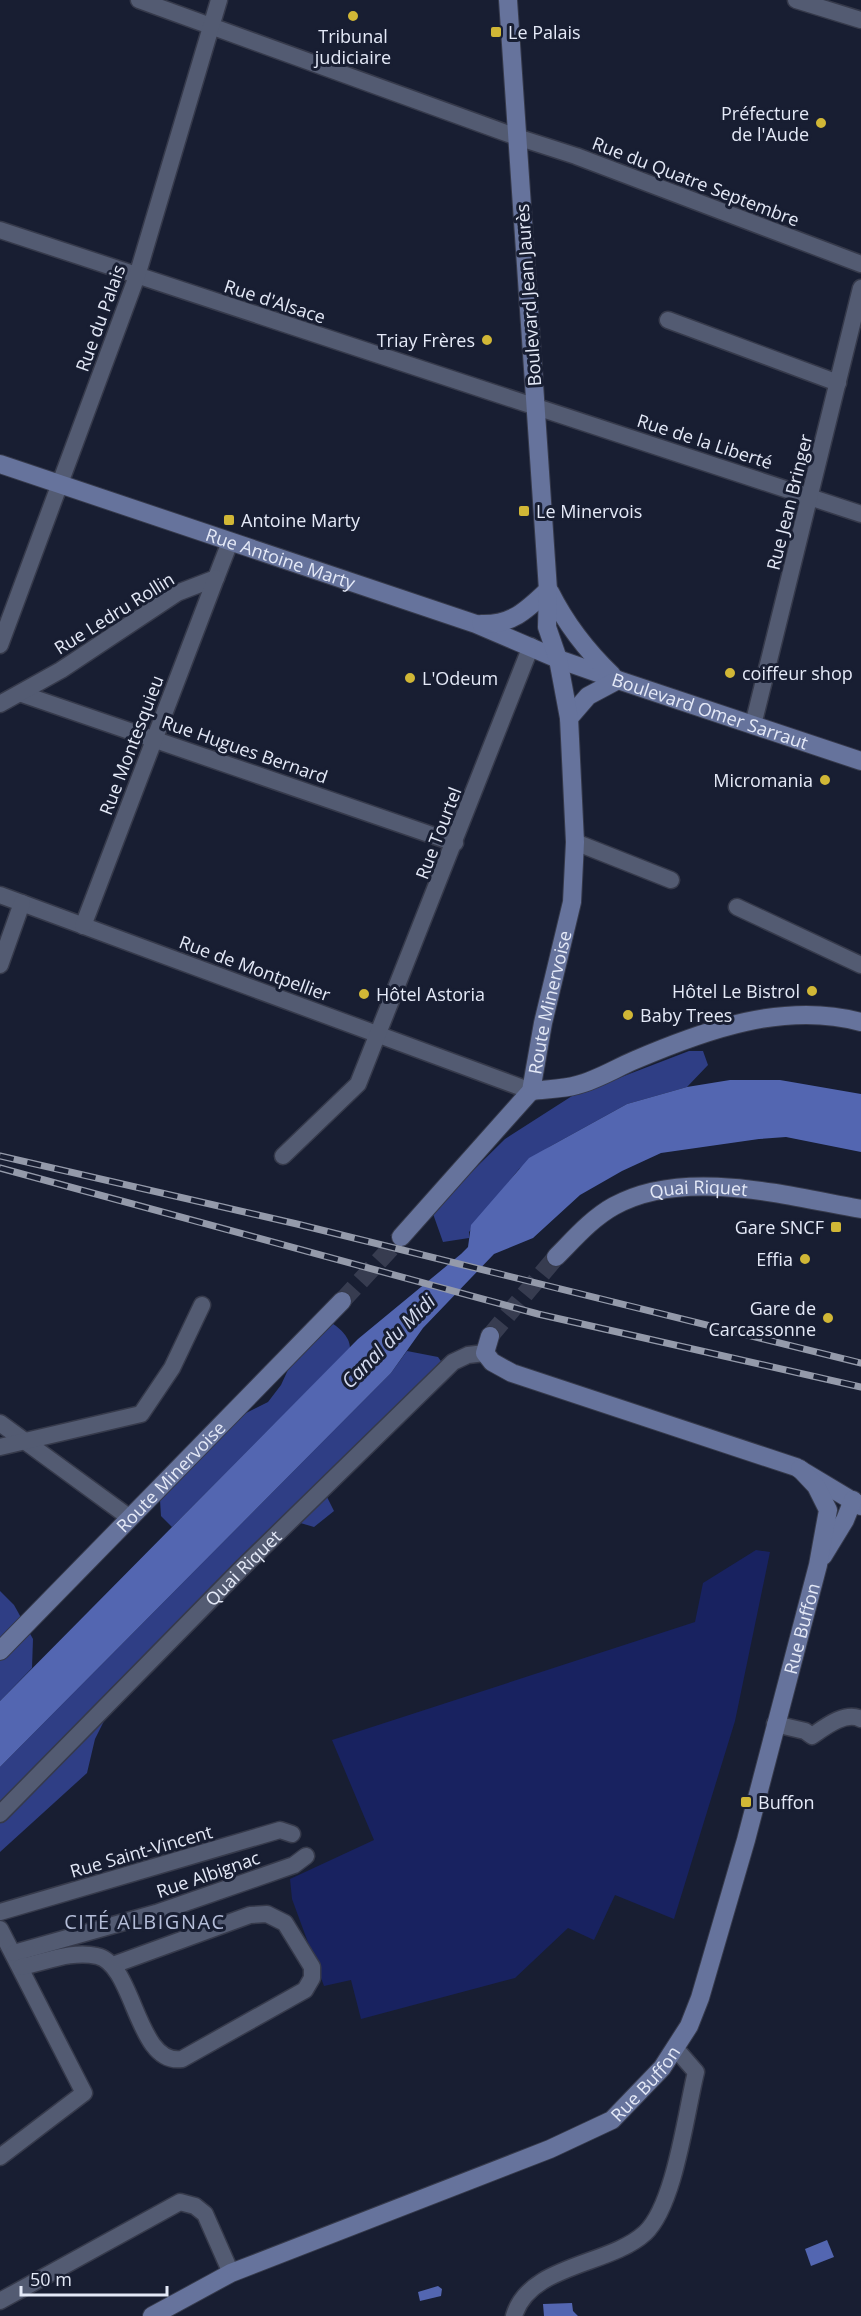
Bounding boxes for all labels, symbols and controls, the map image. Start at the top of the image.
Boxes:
marker: Tribunal judiciaire [346,9,360,23]
place label: Le Palais [508,20,581,44]
place label: Tribunal judiciaire [314,24,391,69]
marker: Le Palais [489,25,503,39]
place label: Préfecture de l'Aude [721,101,809,146]
marker: Préfecture de l'Aude [814,116,828,130]
street label: Rue du Quatre Septembre [589,130,803,232]
street label: Boulevard Jean Jaurès [510,203,546,387]
street label: Rue du Palais [70,261,130,375]
street label: Rue d'Alsace [221,273,329,329]
place label: Triay Frères [377,328,475,352]
marker: Triay Frères [480,333,494,347]
street label: Rue de la Liberté [634,408,776,474]
street label: Rue Jean Bringer [760,431,818,573]
place label: Le Minervois [536,499,642,523]
marker: Le Minervois [517,504,531,518]
place label: Antoine Marty [241,508,361,532]
marker: Antoine Marty [222,513,236,527]
street label: Rue Antoine Marty [203,522,359,595]
street label: Rue Ledru Rollin [49,566,179,660]
place label: coiffeur shop [742,661,853,685]
place label: L'Odeum [422,666,498,690]
marker: coiffeur shop [723,666,737,680]
street label: Boulevard Omer Sarraut [609,667,811,755]
marker: L'Odeum [403,671,417,685]
street label: Rue Montesquieu [93,672,169,818]
street label: Rue Hugues Bernard [159,709,331,789]
place label: Micromania [713,768,813,792]
marker: Micromania [818,773,832,787]
street label: Rue Tourtel [409,783,467,883]
street label: Route Minervoise [522,928,577,1076]
street label: Rue de Montpellier [176,929,335,1007]
place label: Hôtel Le Bistrol [672,979,800,1003]
place label: Hôtel Astoria [376,982,485,1006]
marker: Hôtel Le Bistrol [805,984,819,998]
marker: Hôtel Astoria [357,987,371,1001]
place label: Baby Trees [640,1003,732,1027]
marker: Baby Trees [621,1008,635,1022]
street label: Quai Riquet [647,1174,749,1204]
place label: Gare SNCF [735,1215,824,1239]
marker: Gare SNCF [829,1220,843,1234]
place label: Effia [756,1247,793,1271]
marker: Effia [798,1252,812,1266]
water label: Canal du Midi [335,1287,442,1394]
place label: Gare de Carcassonne [709,1296,816,1341]
marker: Gare de Carcassonne [821,1311,835,1325]
street label: Route Minervoise [111,1416,230,1537]
street label: Quai Riquet [200,1524,286,1611]
street label: Rue Buffon [778,1580,825,1677]
place label: Buffon [758,1790,815,1814]
marker: Buffon [739,1795,753,1809]
street label: Rue Saint-Vincent [67,1819,215,1883]
street label: Rue Albignac [153,1845,263,1903]
district label: CITÉ ALBIGNAC [64,1908,226,1935]
street label: Rue Buffon [605,2041,685,2126]
scale bar [21,2259,166,2297]
text: 50 m [30,2267,72,2291]

